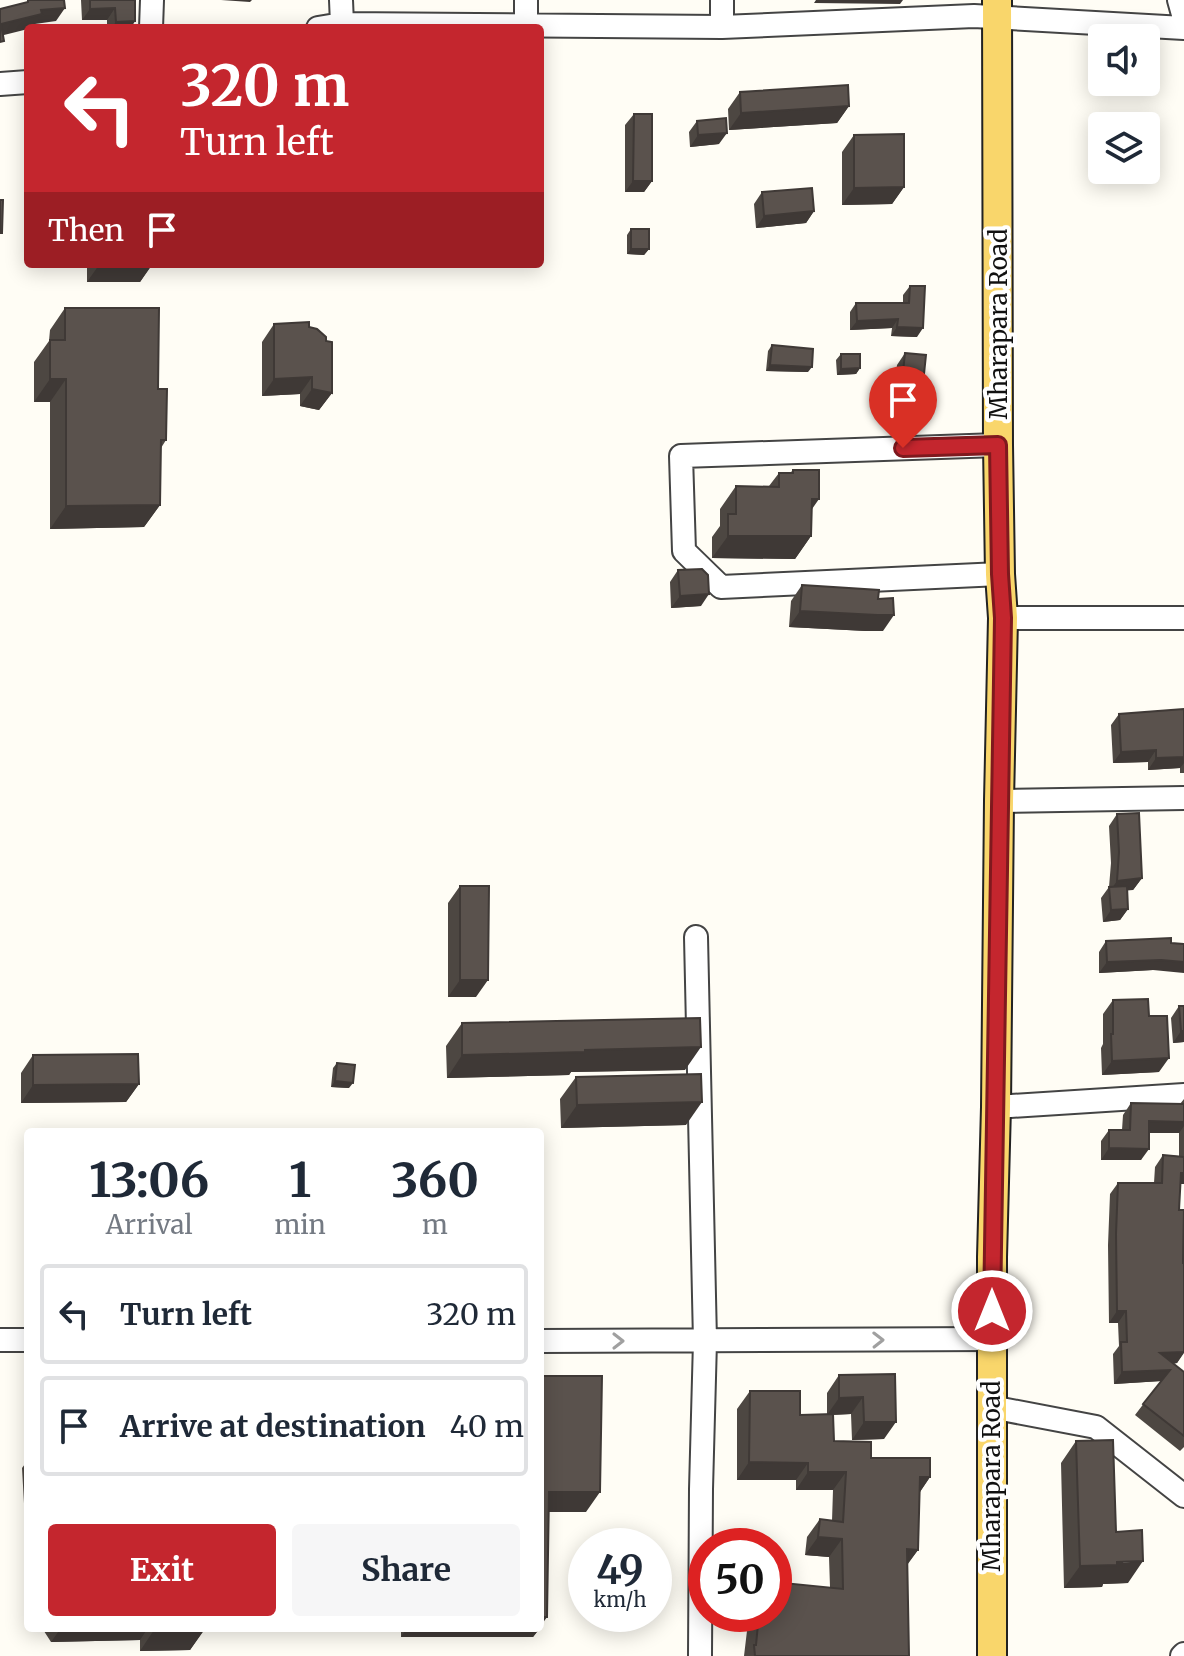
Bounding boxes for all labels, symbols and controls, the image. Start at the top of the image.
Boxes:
map controls [1088,24,1160,184]
button: sound [1088,24,1160,96]
text: 320 m [180,51,349,121]
icon: left [48,56,152,160]
button: layers [1088,112,1160,184]
text: Turn left [180,120,334,165]
icon: arrive [140,208,184,252]
text: Then [48,211,124,249]
street label: Mharapara Road [983,229,1014,419]
pin [869,366,937,448]
icon: arrive [881,378,925,422]
text: 13:06 [89,1150,209,1210]
text: 1 [289,1150,311,1210]
text: 360 [391,1150,479,1210]
text: Arrival [106,1208,193,1241]
text: min [274,1208,326,1241]
text: m [422,1208,448,1241]
position arrow [950,1269,1034,1353]
icon: left [52,1292,96,1336]
text: Turn left [120,1295,252,1333]
text: 320 m [426,1295,516,1333]
one-way arrow [872,1331,885,1349]
one-way arrow [612,1332,625,1350]
street label: Mharapara Road [976,1381,1007,1571]
icon: arrive [52,1404,96,1448]
text: Arrive at destination [120,1407,426,1445]
text: 40 m [450,1407,524,1445]
button: Exit [48,1524,276,1616]
button: Share [292,1524,520,1616]
speed limit sign: 50 [688,1528,792,1632]
text: 49 [596,1545,644,1595]
text: km/h [594,1587,646,1612]

